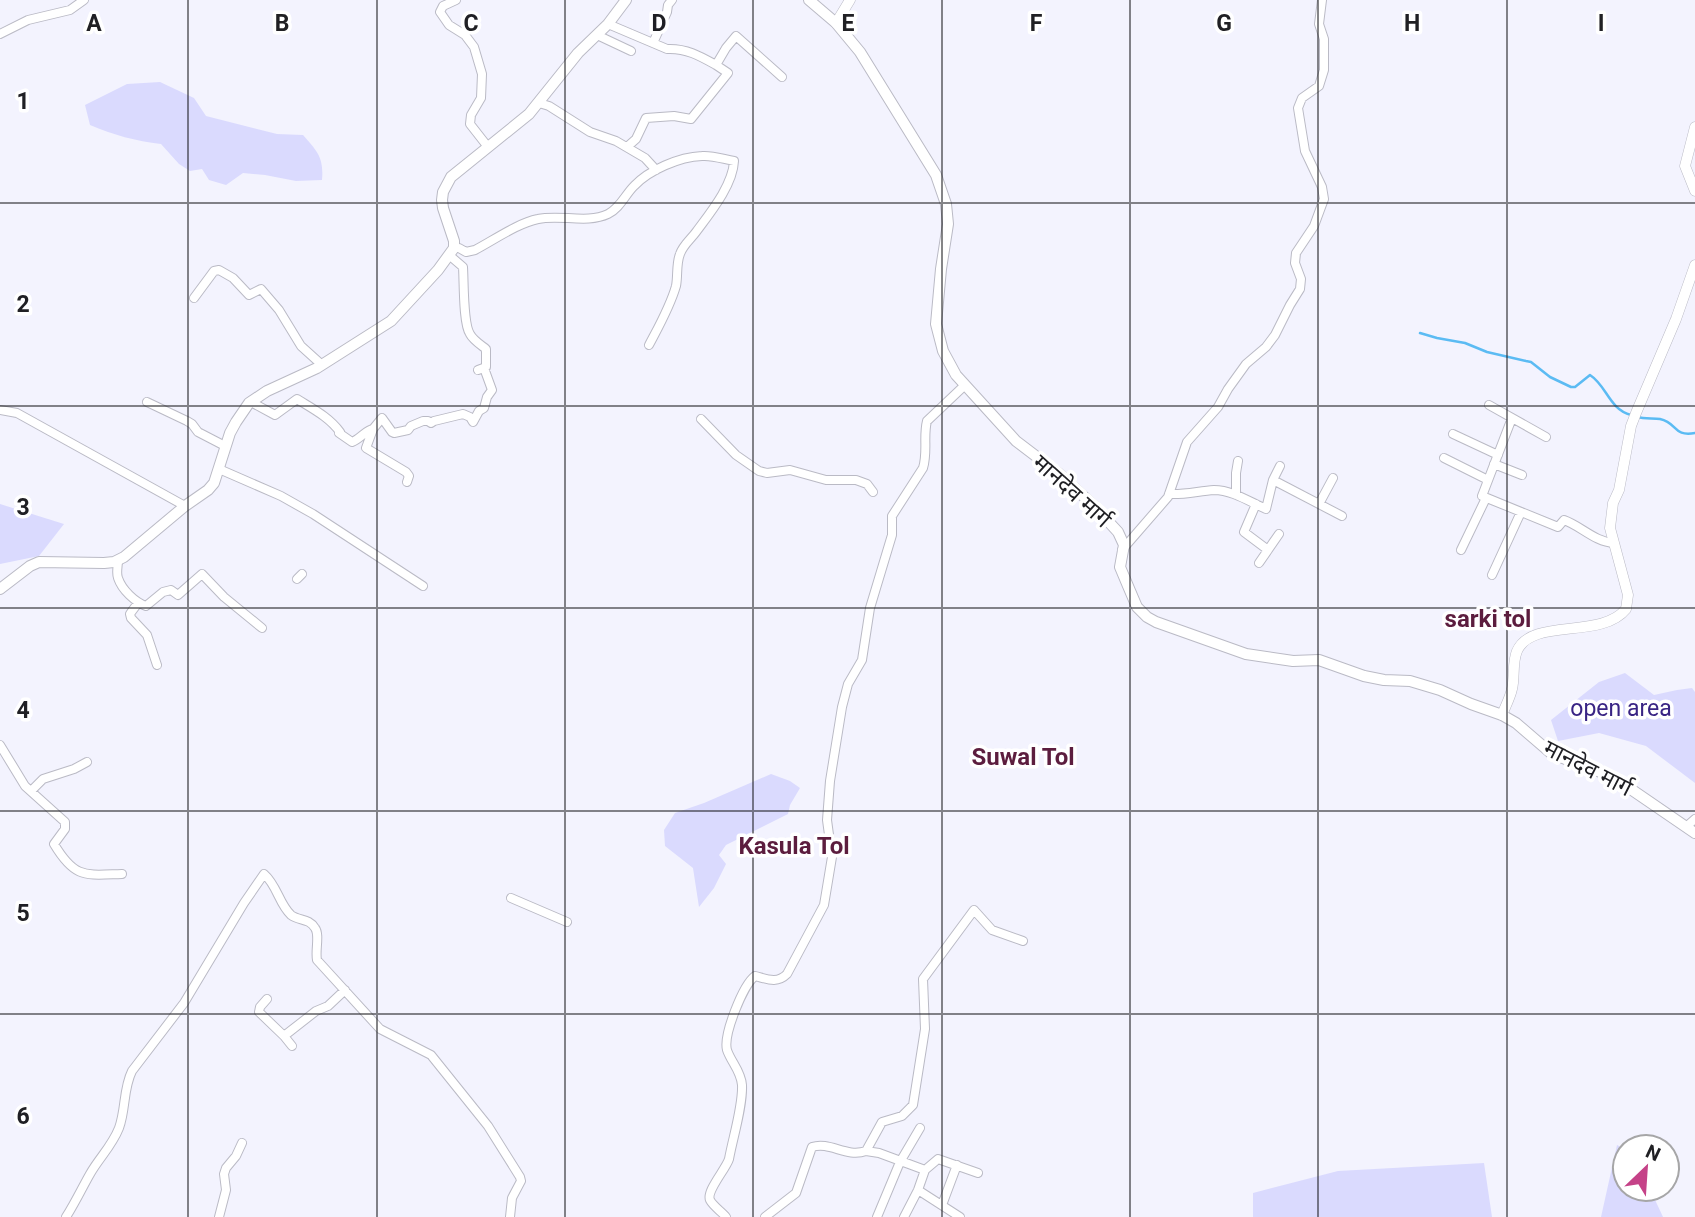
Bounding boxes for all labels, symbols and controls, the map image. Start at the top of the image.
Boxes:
text: A [86,10,102,37]
text: B [275,10,289,37]
text: C [463,10,479,37]
text: D [652,10,666,37]
text: E [842,10,855,37]
text: F [1030,10,1043,37]
text: G [1216,10,1232,37]
text: H [1404,10,1420,37]
text: I [1598,10,1604,37]
text: 1 [16,88,30,115]
text: 2 [16,291,30,318]
street label: मानदेव मार्ग [1027,449,1117,534]
text: 3 [16,494,30,521]
district label: sarki tol [1445,605,1531,633]
park label: open area [1570,695,1672,722]
text: 4 [16,697,30,724]
street label: मानदेव मार्ग [1539,735,1638,803]
district label: Suwal Tol [971,743,1075,771]
district label: Kasula Tol [738,832,850,860]
text: 5 [16,900,30,927]
text: 6 [16,1103,30,1130]
north arrow [1611,1133,1681,1203]
text: N [1642,1140,1664,1166]

